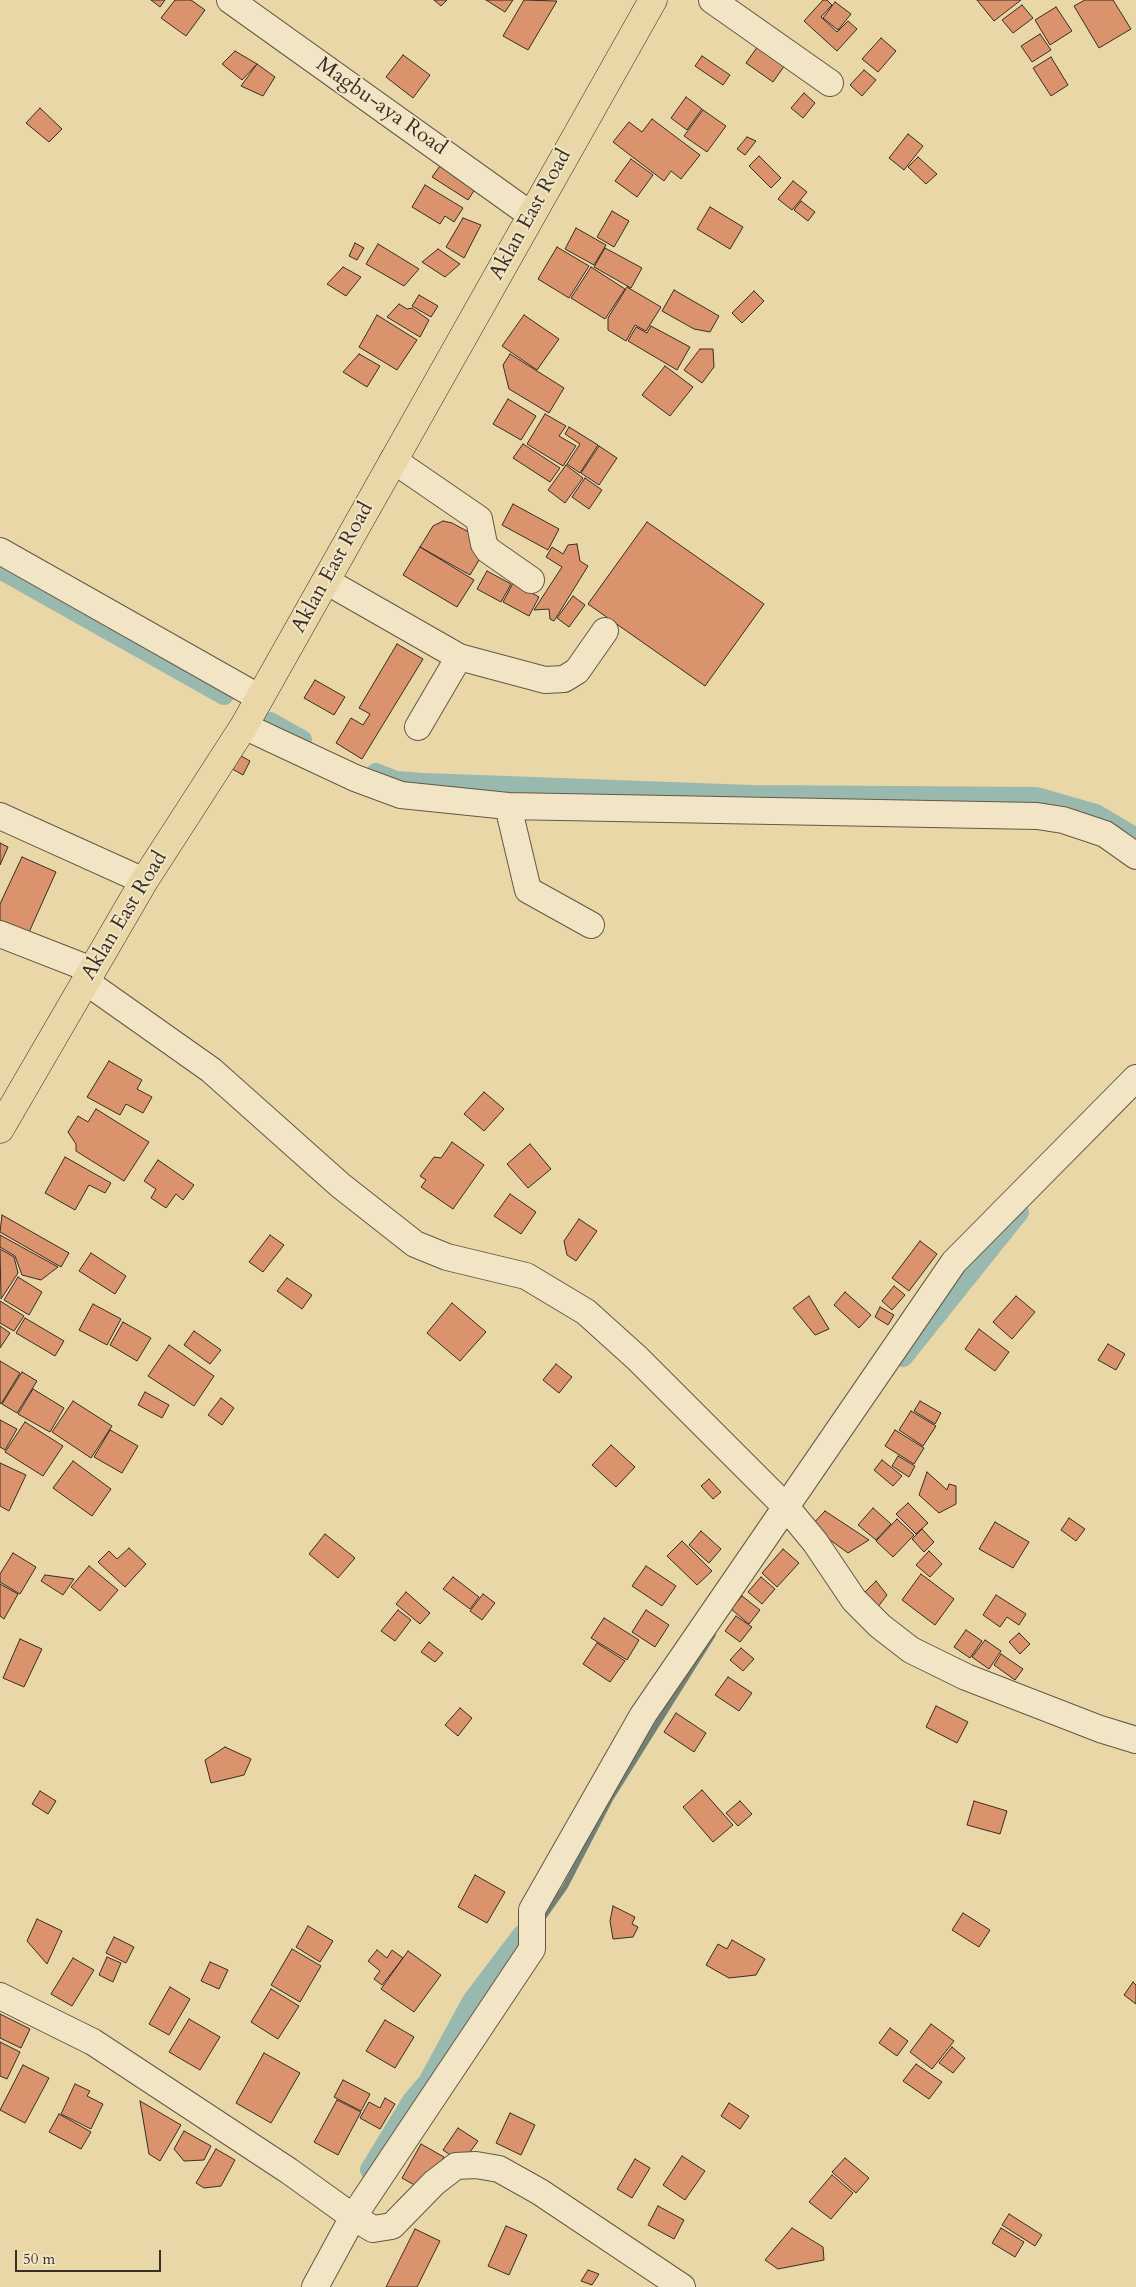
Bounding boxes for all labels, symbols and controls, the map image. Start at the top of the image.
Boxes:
street label: Magbu-aya Road [311,53,451,161]
street label: Aklan East Road [485,145,577,285]
street label: Aklan East Road [287,498,379,638]
street label: Aklan East Road [77,847,173,985]
scale bar [18,2240,164,2272]
text: 50 m [23,2249,55,2269]

